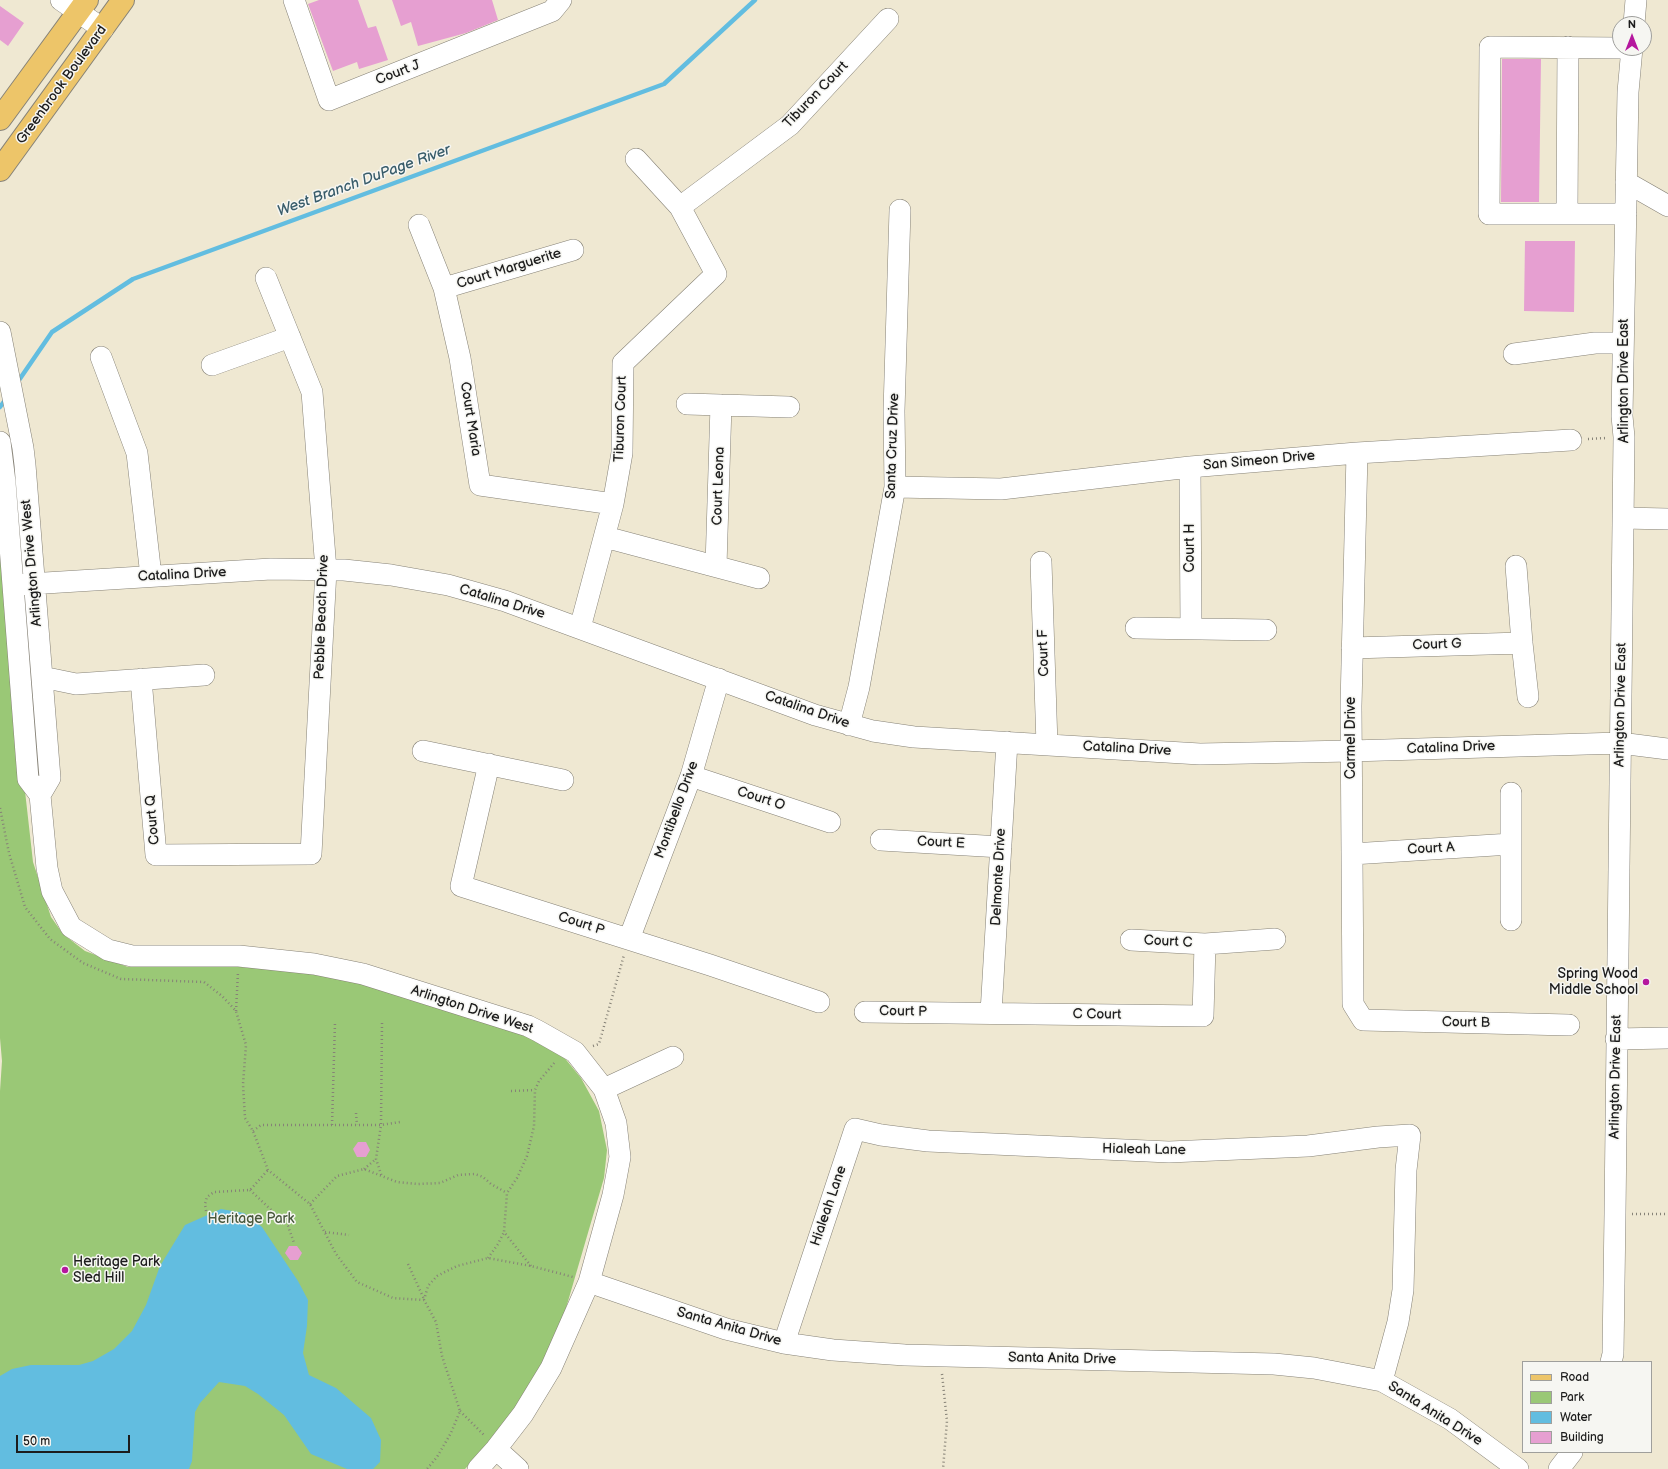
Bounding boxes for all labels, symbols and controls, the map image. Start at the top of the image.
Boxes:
north arrow [1612,16,1652,56]
text: N [1628,18,1636,31]
street label: Greenbrook Boulevard [13,22,111,148]
street label: Court J [373,57,423,89]
street label: Tiburon Court [780,58,852,132]
water label: West Branch DuPage River [275,141,453,221]
street label: Court Marguerite [455,245,563,293]
street label: Arlington Drive East [1616,319,1632,443]
street label: Tiburon Court [611,376,631,462]
street label: Court Maria [456,381,484,457]
street label: Santa Cruz Drive [883,393,903,499]
street label: Court Leona [709,446,729,526]
street label: San Simeon Drive [1202,448,1316,474]
street label: Arlington Drive West [18,499,46,627]
street label: Court H [1182,523,1198,573]
street label: Pebble Beach Drive [311,554,333,680]
street label: Catalina Drive [137,564,227,586]
street label: Catalina Drive [457,581,547,623]
street label: Court F [1035,629,1053,677]
street label: Court G [1412,636,1462,654]
street label: Arlington Drive East [1612,643,1630,767]
street label: Catalina Drive [762,688,852,732]
street label: Carmel Drive [1343,697,1359,779]
street label: Catalina Drive [1082,738,1172,760]
street label: Catalina Drive [1406,738,1496,758]
street label: Montibello Drive [652,759,702,861]
street label: Court O [735,783,787,815]
street label: Court Q [142,794,164,846]
street label: Delmonte Drive [988,828,1010,926]
street label: Court E [917,833,965,853]
street label: Court A [1407,839,1455,859]
street label: Court P [556,909,606,939]
street label: Court C [1143,932,1193,952]
place label: Spring Wood Middle School [1549,966,1638,998]
marker: Spring Wood Middle School [1641,977,1651,987]
street label: Arlington Drive West [409,982,535,1038]
street label: Court P [879,1003,927,1021]
street label: C Court [1072,1006,1122,1024]
street label: Court B [1442,1014,1490,1032]
street label: Arlington Drive East [1607,1015,1625,1139]
street label: Hialeah Lane [1102,1141,1186,1159]
street label: Hialeah Lane [807,1164,851,1248]
park label: Heritage Park [208,1211,294,1227]
place label: Heritage Park Sled Hill [73,1254,160,1286]
marker: Heritage Park Sled Hill [60,1265,70,1275]
street label: Santa Anita Drive [675,1304,783,1350]
street label: Santa Anita Drive [1008,1350,1116,1368]
legend [1522,1361,1652,1453]
text: Road [1560,1370,1589,1385]
street label: Santa Anita Drive [1385,1378,1485,1450]
text: Park [1560,1390,1584,1405]
text: Water [1560,1410,1592,1425]
scale bar [18,1427,132,1453]
text: Building [1560,1430,1604,1445]
text: 50 m [23,1434,50,1449]

